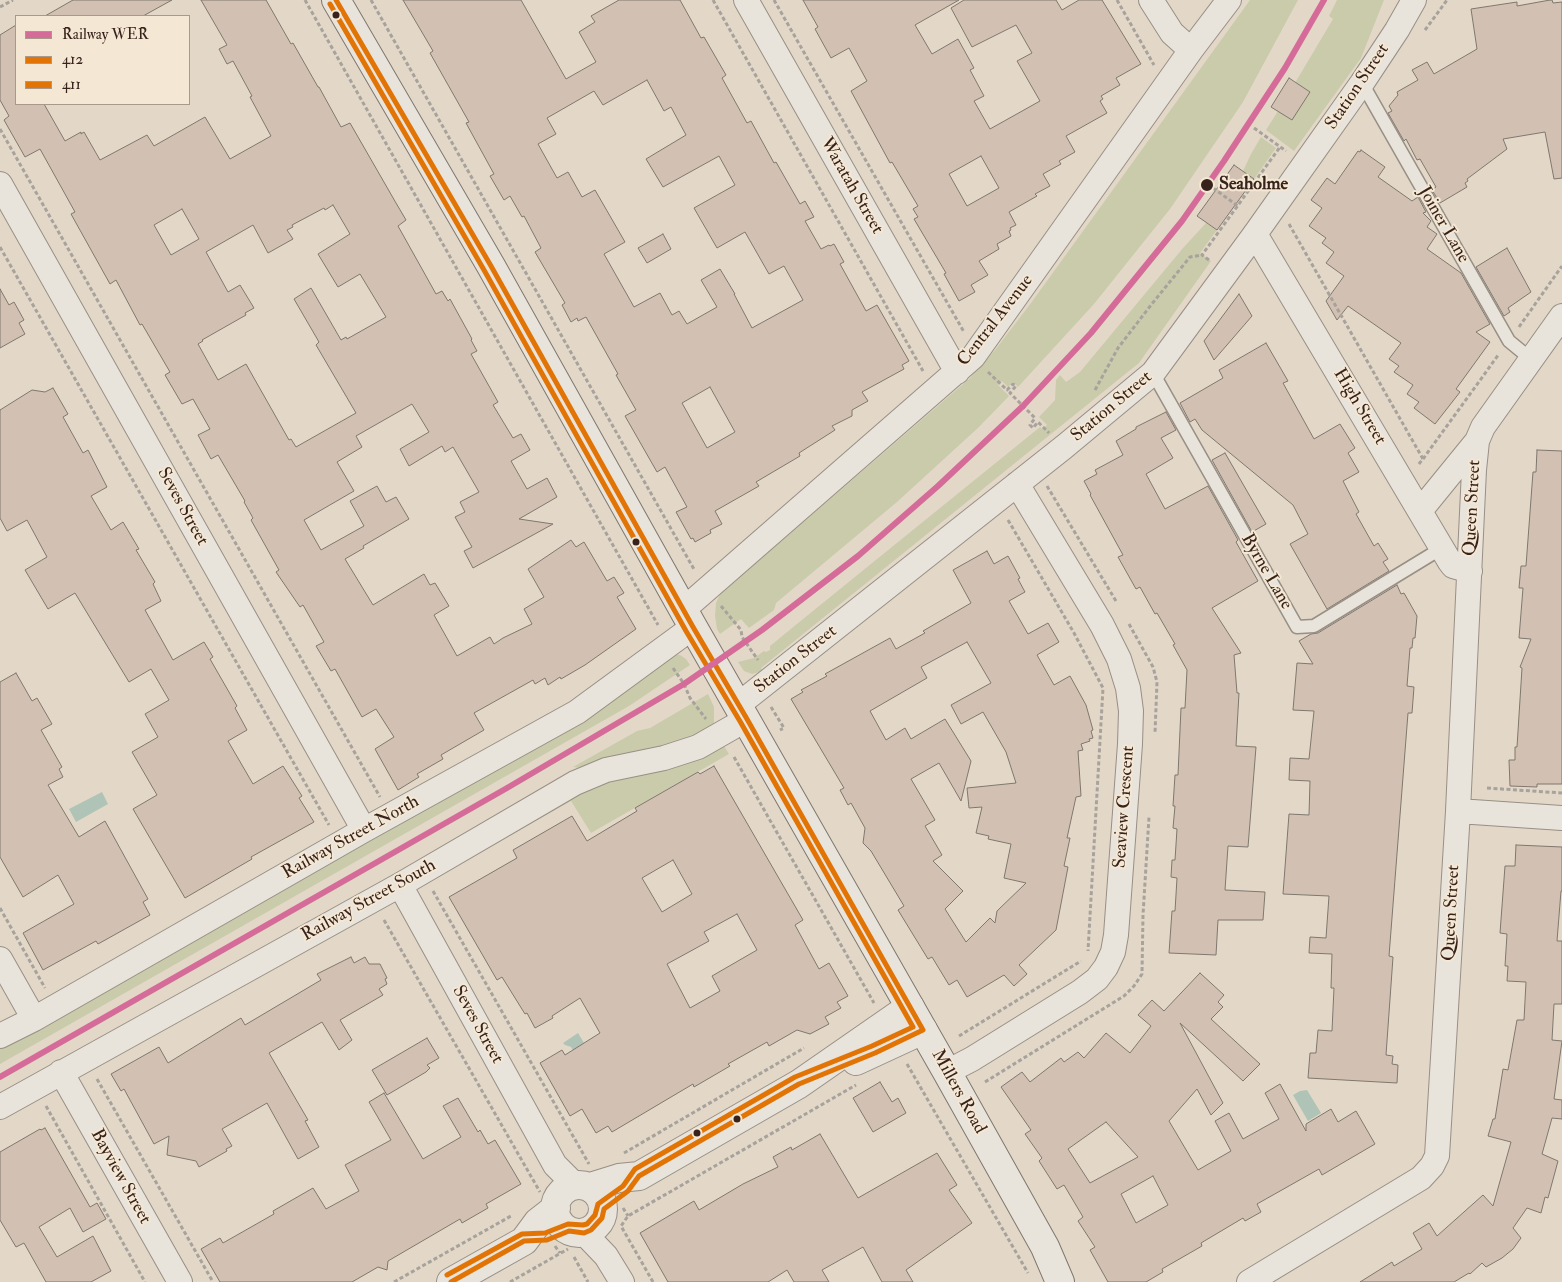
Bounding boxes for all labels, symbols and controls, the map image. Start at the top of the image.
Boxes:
unlabelled marker [331,10,341,20]
legend [15,15,190,105]
text: Railway WER [62,25,148,44]
street label: Station Street [1321,40,1395,134]
text: 412 [62,50,83,69]
text: 411 [62,75,81,94]
street label: Waratah Street [815,134,887,238]
place label: Seaholme [1219,174,1288,196]
marker: Seaholme [1199,177,1215,193]
street label: Joiner Lane [1412,183,1474,267]
street label: Central Avenue [954,271,1038,371]
street label: High Street [1328,365,1390,449]
street label: Station Street [1067,367,1157,447]
street label: Queen Street [1460,460,1486,556]
street label: Seves Street [152,464,212,550]
street label: Byrne Lane [1236,530,1296,614]
unlabelled marker [631,537,641,547]
street label: Station Street [750,621,842,699]
street label: Seaview Crescent [1110,745,1140,869]
street label: Railway Street North [279,791,423,885]
street label: Railway Street South [298,855,440,947]
street label: Queen Street [1439,865,1465,961]
street label: Seves Street [447,982,507,1068]
street label: Millers Road [926,1046,990,1138]
unlabelled marker [732,1114,742,1124]
street label: Bayview Street [85,1126,155,1228]
unlabelled marker [692,1128,702,1138]

